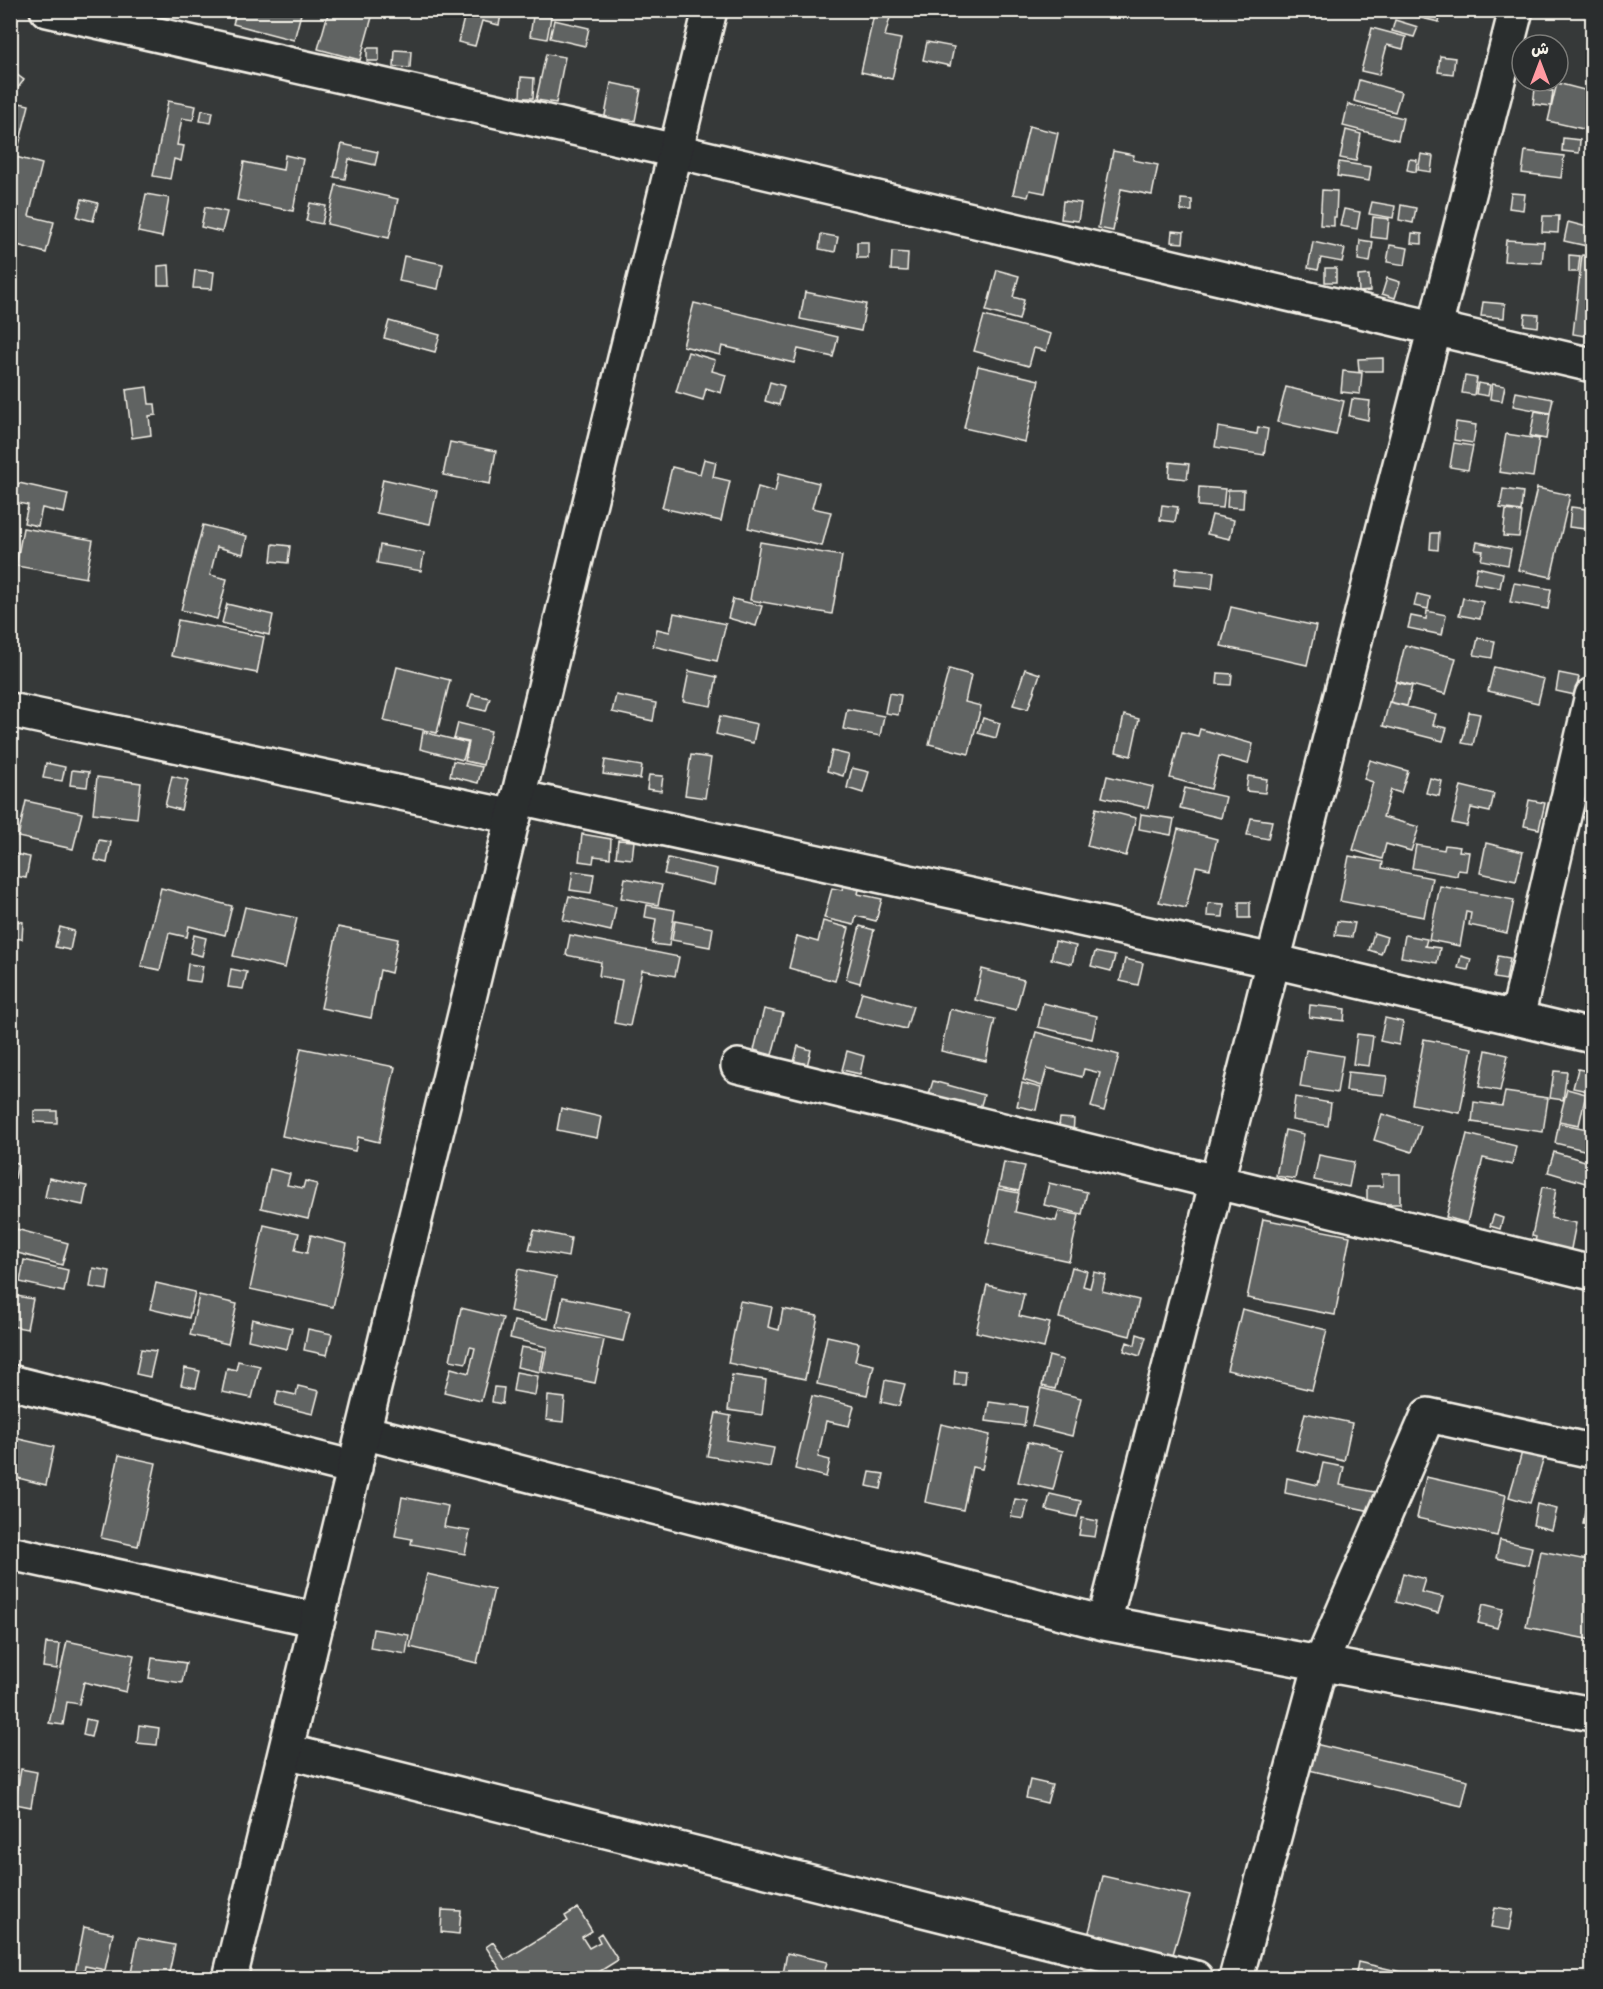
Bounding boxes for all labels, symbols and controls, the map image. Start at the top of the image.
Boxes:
north arrow [1510,33,1570,93]
text: ش [1531,39,1549,59]

